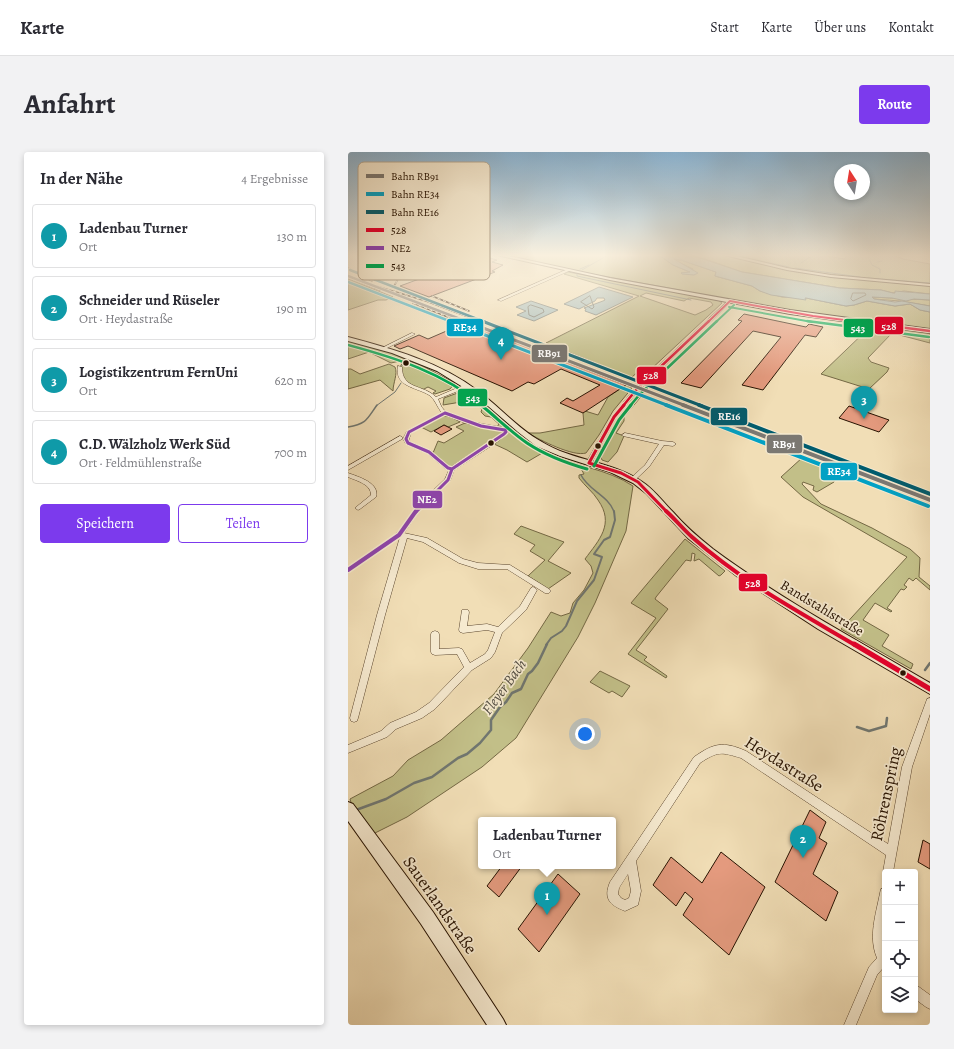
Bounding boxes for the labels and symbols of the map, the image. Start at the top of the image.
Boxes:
legend [358,162,490,280]
north arrow [834,164,870,200]
text: Bahn RB91 [391,169,439,184]
text: Bahn RE34 [391,187,440,202]
text: Bahn RE16 [391,205,439,220]
text: 528 [391,223,406,238]
text: NE2 [391,241,411,256]
text: 543 [391,259,405,274]
line badge: 528 [874,316,904,335]
line badge: RE34 [446,318,484,337]
line badge: 543 [843,318,874,338]
text: 528 [881,319,897,334]
text: RE34 [453,320,477,335]
text: 543 [851,321,866,336]
pin: 4 [488,327,514,360]
line badge: RB91 [531,344,568,363]
text: RB91 [538,346,561,361]
unlabelled marker [401,358,411,368]
line badge: 528 [636,366,667,385]
text: 528 [643,368,659,383]
pin: 3 [851,386,877,419]
line badge: 543 [457,388,488,407]
text: 543 [466,391,481,406]
line badge: RE16 [710,407,748,426]
text: RE16 [718,409,740,424]
line badge: RB91 [766,434,803,454]
text: RB91 [773,437,796,452]
unlabelled marker [486,438,496,448]
unlabelled marker [593,441,603,451]
line badge: RE34 [820,462,858,481]
text: RE34 [827,464,851,479]
line badge: NE2 [412,490,443,509]
text: NE2 [417,492,438,507]
line badge: 528 [738,573,768,592]
text: 528 [745,576,761,591]
street label: Bandstahlstraße [777,576,867,640]
water label: Fleyer Bach [477,655,531,719]
unlabelled marker [898,668,908,678]
your location [575,724,595,744]
street label: Heydastraße [740,731,828,797]
street label: Röhrenspring [865,744,907,843]
pin: 2 [790,825,816,858]
street label: Sauerlandstraße [398,851,482,959]
pin: 1 [534,882,560,915]

